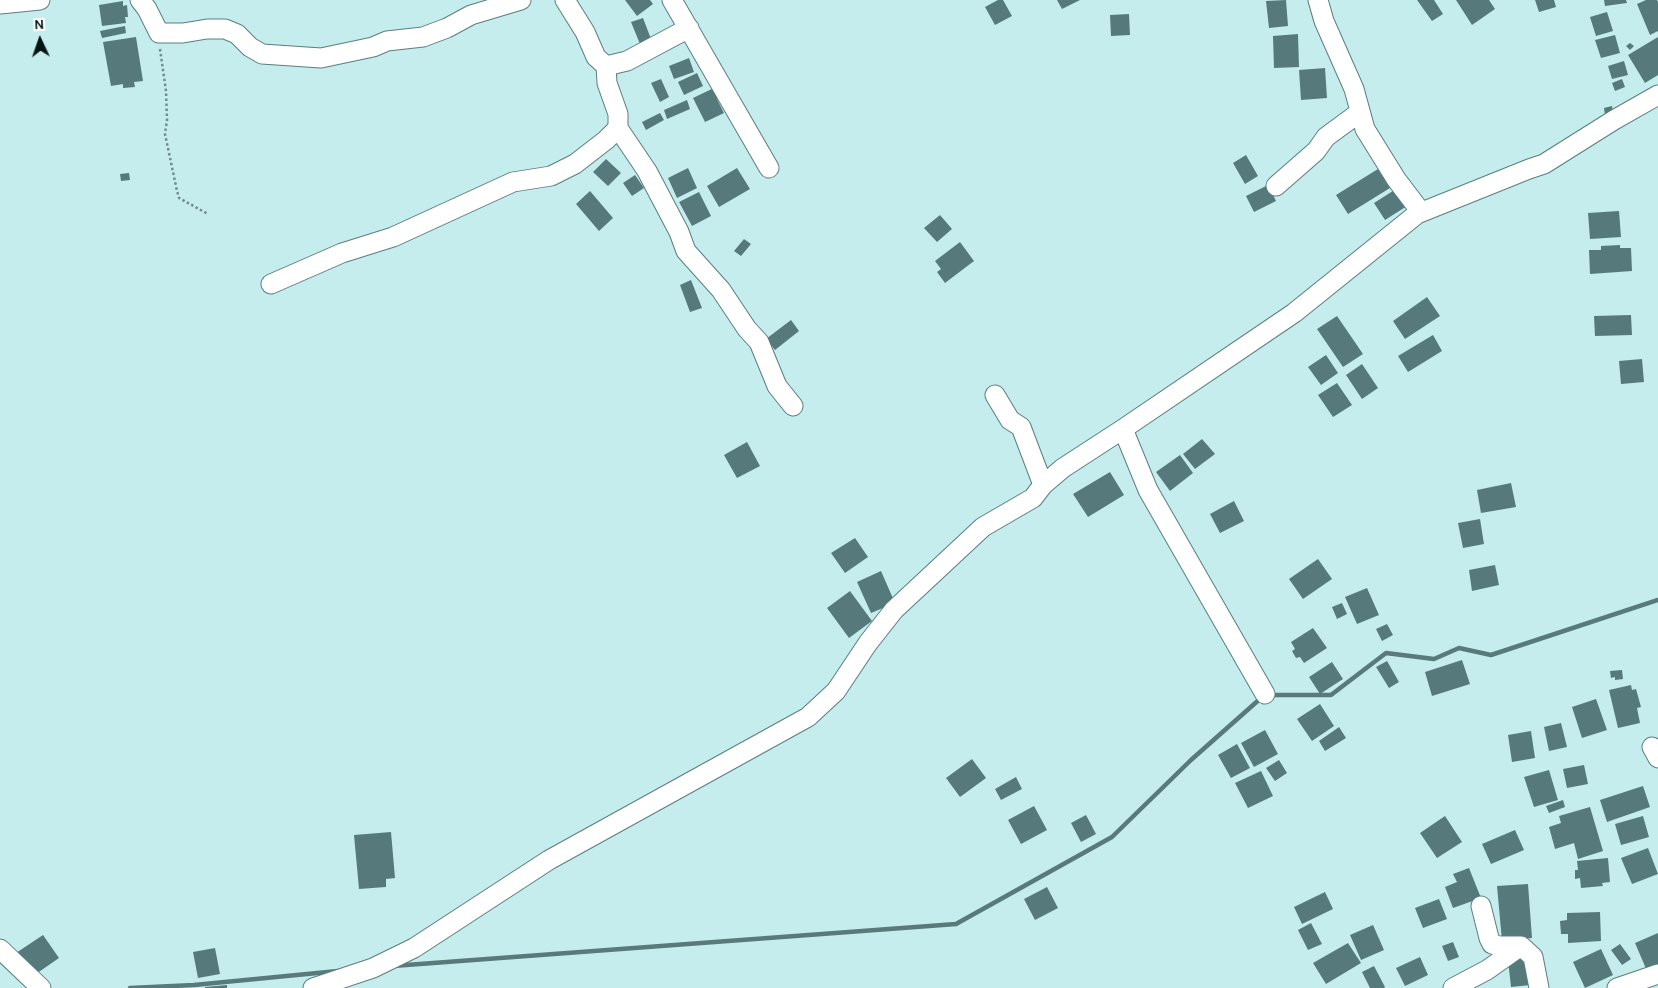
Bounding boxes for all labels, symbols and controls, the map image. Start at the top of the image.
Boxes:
north arrow [15,15,65,65]
text: N [34,16,45,33]

